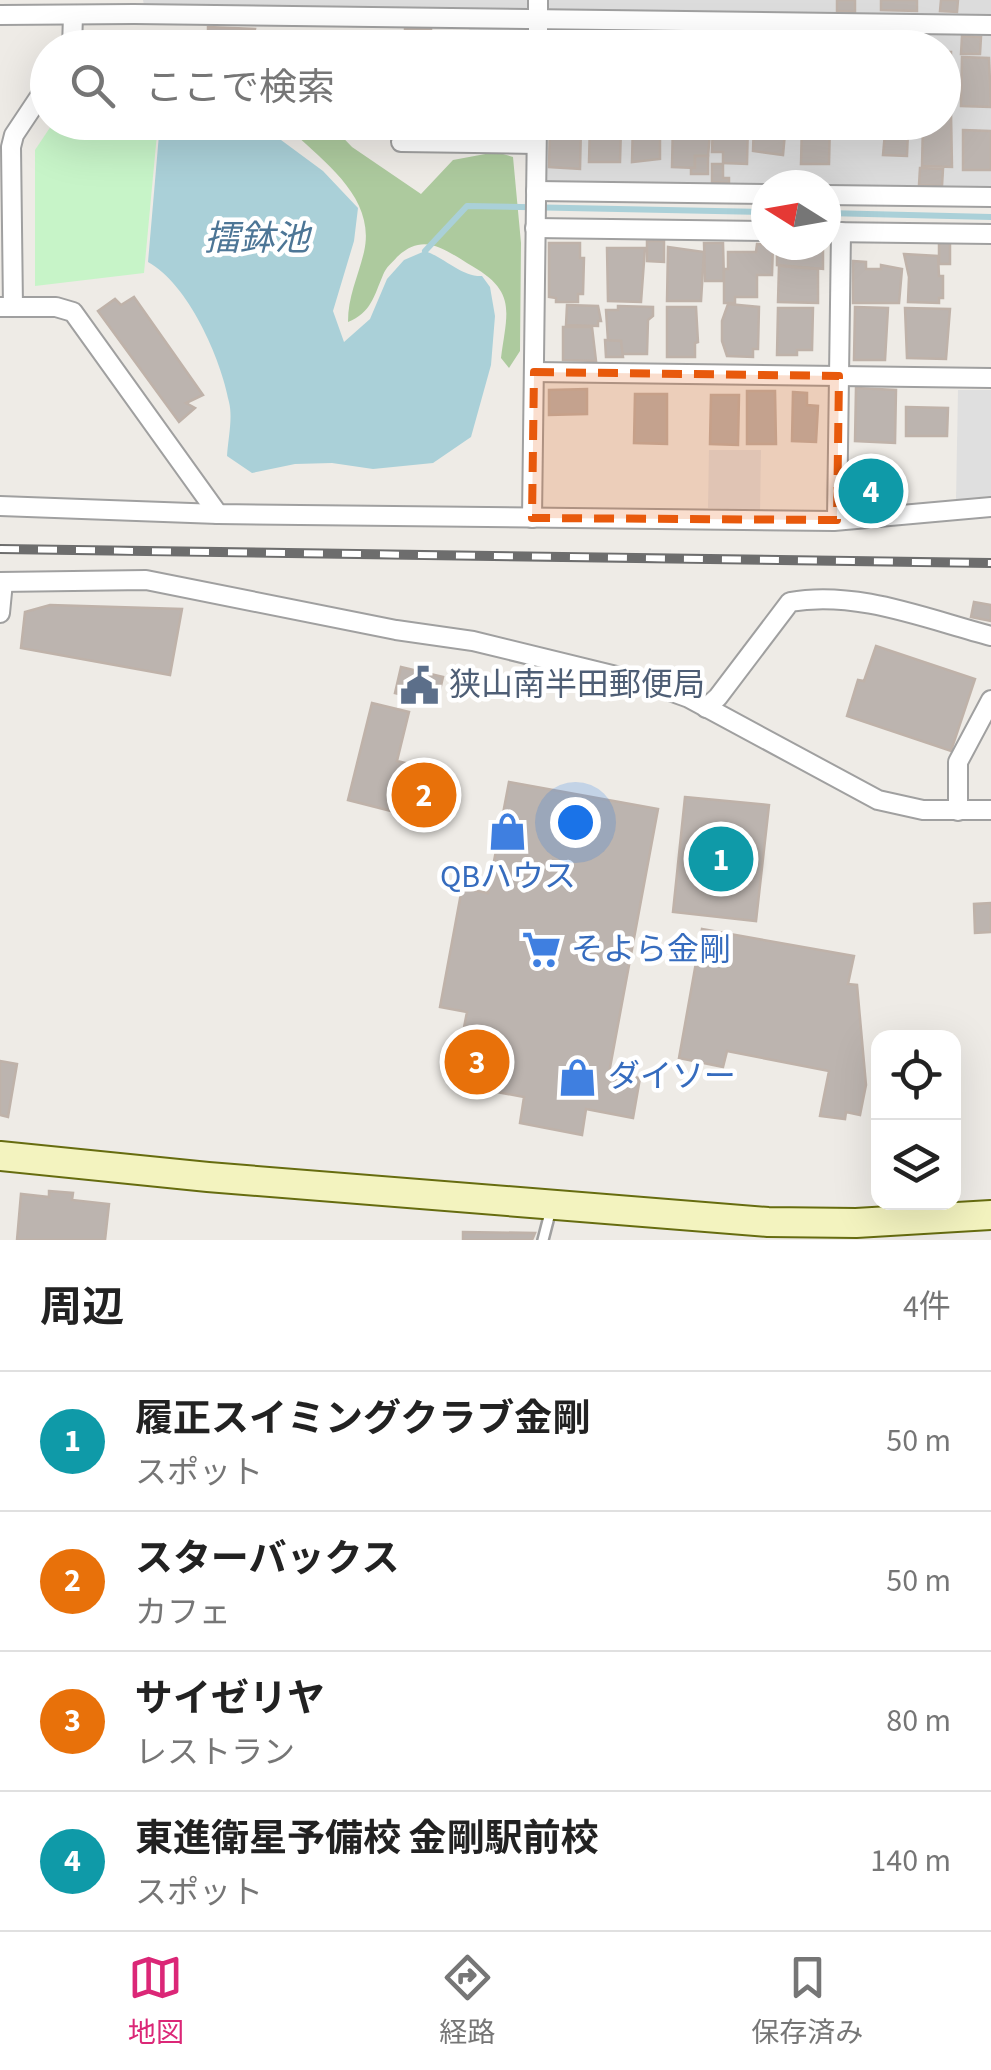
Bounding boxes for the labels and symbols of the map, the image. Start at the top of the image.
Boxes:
north arrow [751,170,841,260]
water label: 擂鉢池 [204,214,312,264]
pin: 4 [838,454,904,528]
place label: 狭山南半田郵便局 [449,662,705,708]
public building icon: 狭山南半田郵便局 [398,664,440,706]
pin: 2 [392,758,456,832]
your location [550,797,601,848]
shop icon: QBハウス [487,811,529,853]
pin: 1 [688,822,754,896]
place label: QBハウス [440,854,576,900]
place label: そよら金剛 [571,927,731,973]
supermarket icon: そよら金剛 [520,929,562,971]
pin: 3 [444,1024,510,1100]
place label: ダイソー [608,1054,736,1100]
shop icon: ダイソー [557,1056,599,1098]

